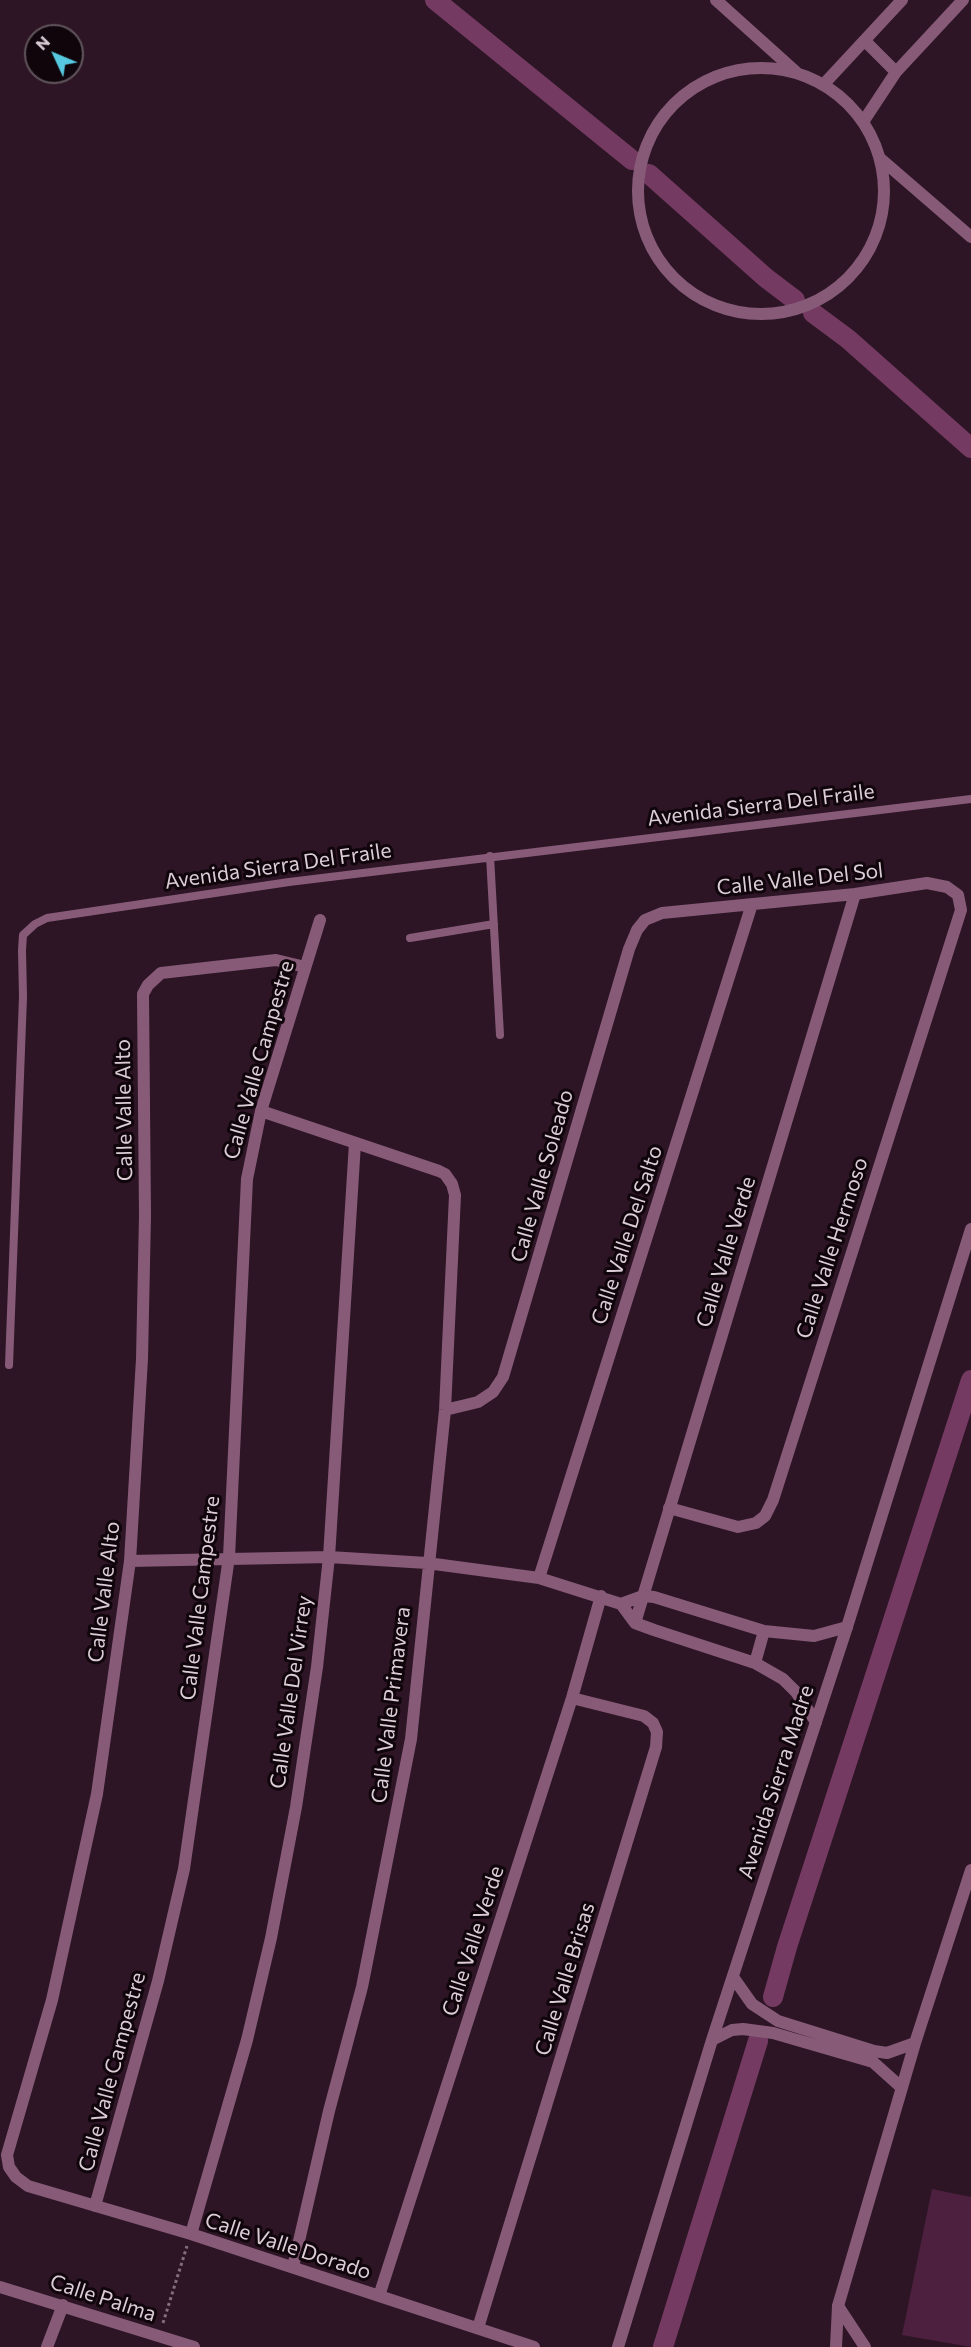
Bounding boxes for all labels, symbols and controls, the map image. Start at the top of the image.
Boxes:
north arrow [24,24,84,84]
text: N [31,32,53,53]
street label: Avenida Sierra Del Fraile [646,779,876,831]
street label: Avenida Sierra Del Fraile [163,838,393,894]
street label: Calle Valle Del Sol [715,858,885,900]
street label: Calle Valle Campestre [219,958,299,1162]
street label: Calle Valle Alto [110,1039,138,1181]
street label: Calle Valle Soleado [505,1087,579,1265]
street label: Calle Valle Del Salto [586,1142,668,1328]
street label: Calle Valle Hermoso [791,1154,873,1342]
street label: Calle Valle Verde [691,1174,761,1330]
street label: Calle Valle Campestre [175,1494,225,1702]
street label: Calle Valle Alto [83,1520,125,1664]
street label: Calle Valle Del Virrey [265,1594,317,1790]
street label: Calle Valle Primavera [366,1605,416,1805]
street label: Avenida Sierra Madre [733,1682,819,1882]
street label: Calle Valle Verde [437,1863,509,2019]
street label: Calle Valle Brisas [530,1899,600,2059]
street label: Calle Valle Campestre [73,1969,151,2175]
street label: Calle Valle Dorado [202,2207,374,2285]
street label: Calle Palma [47,2269,159,2327]

